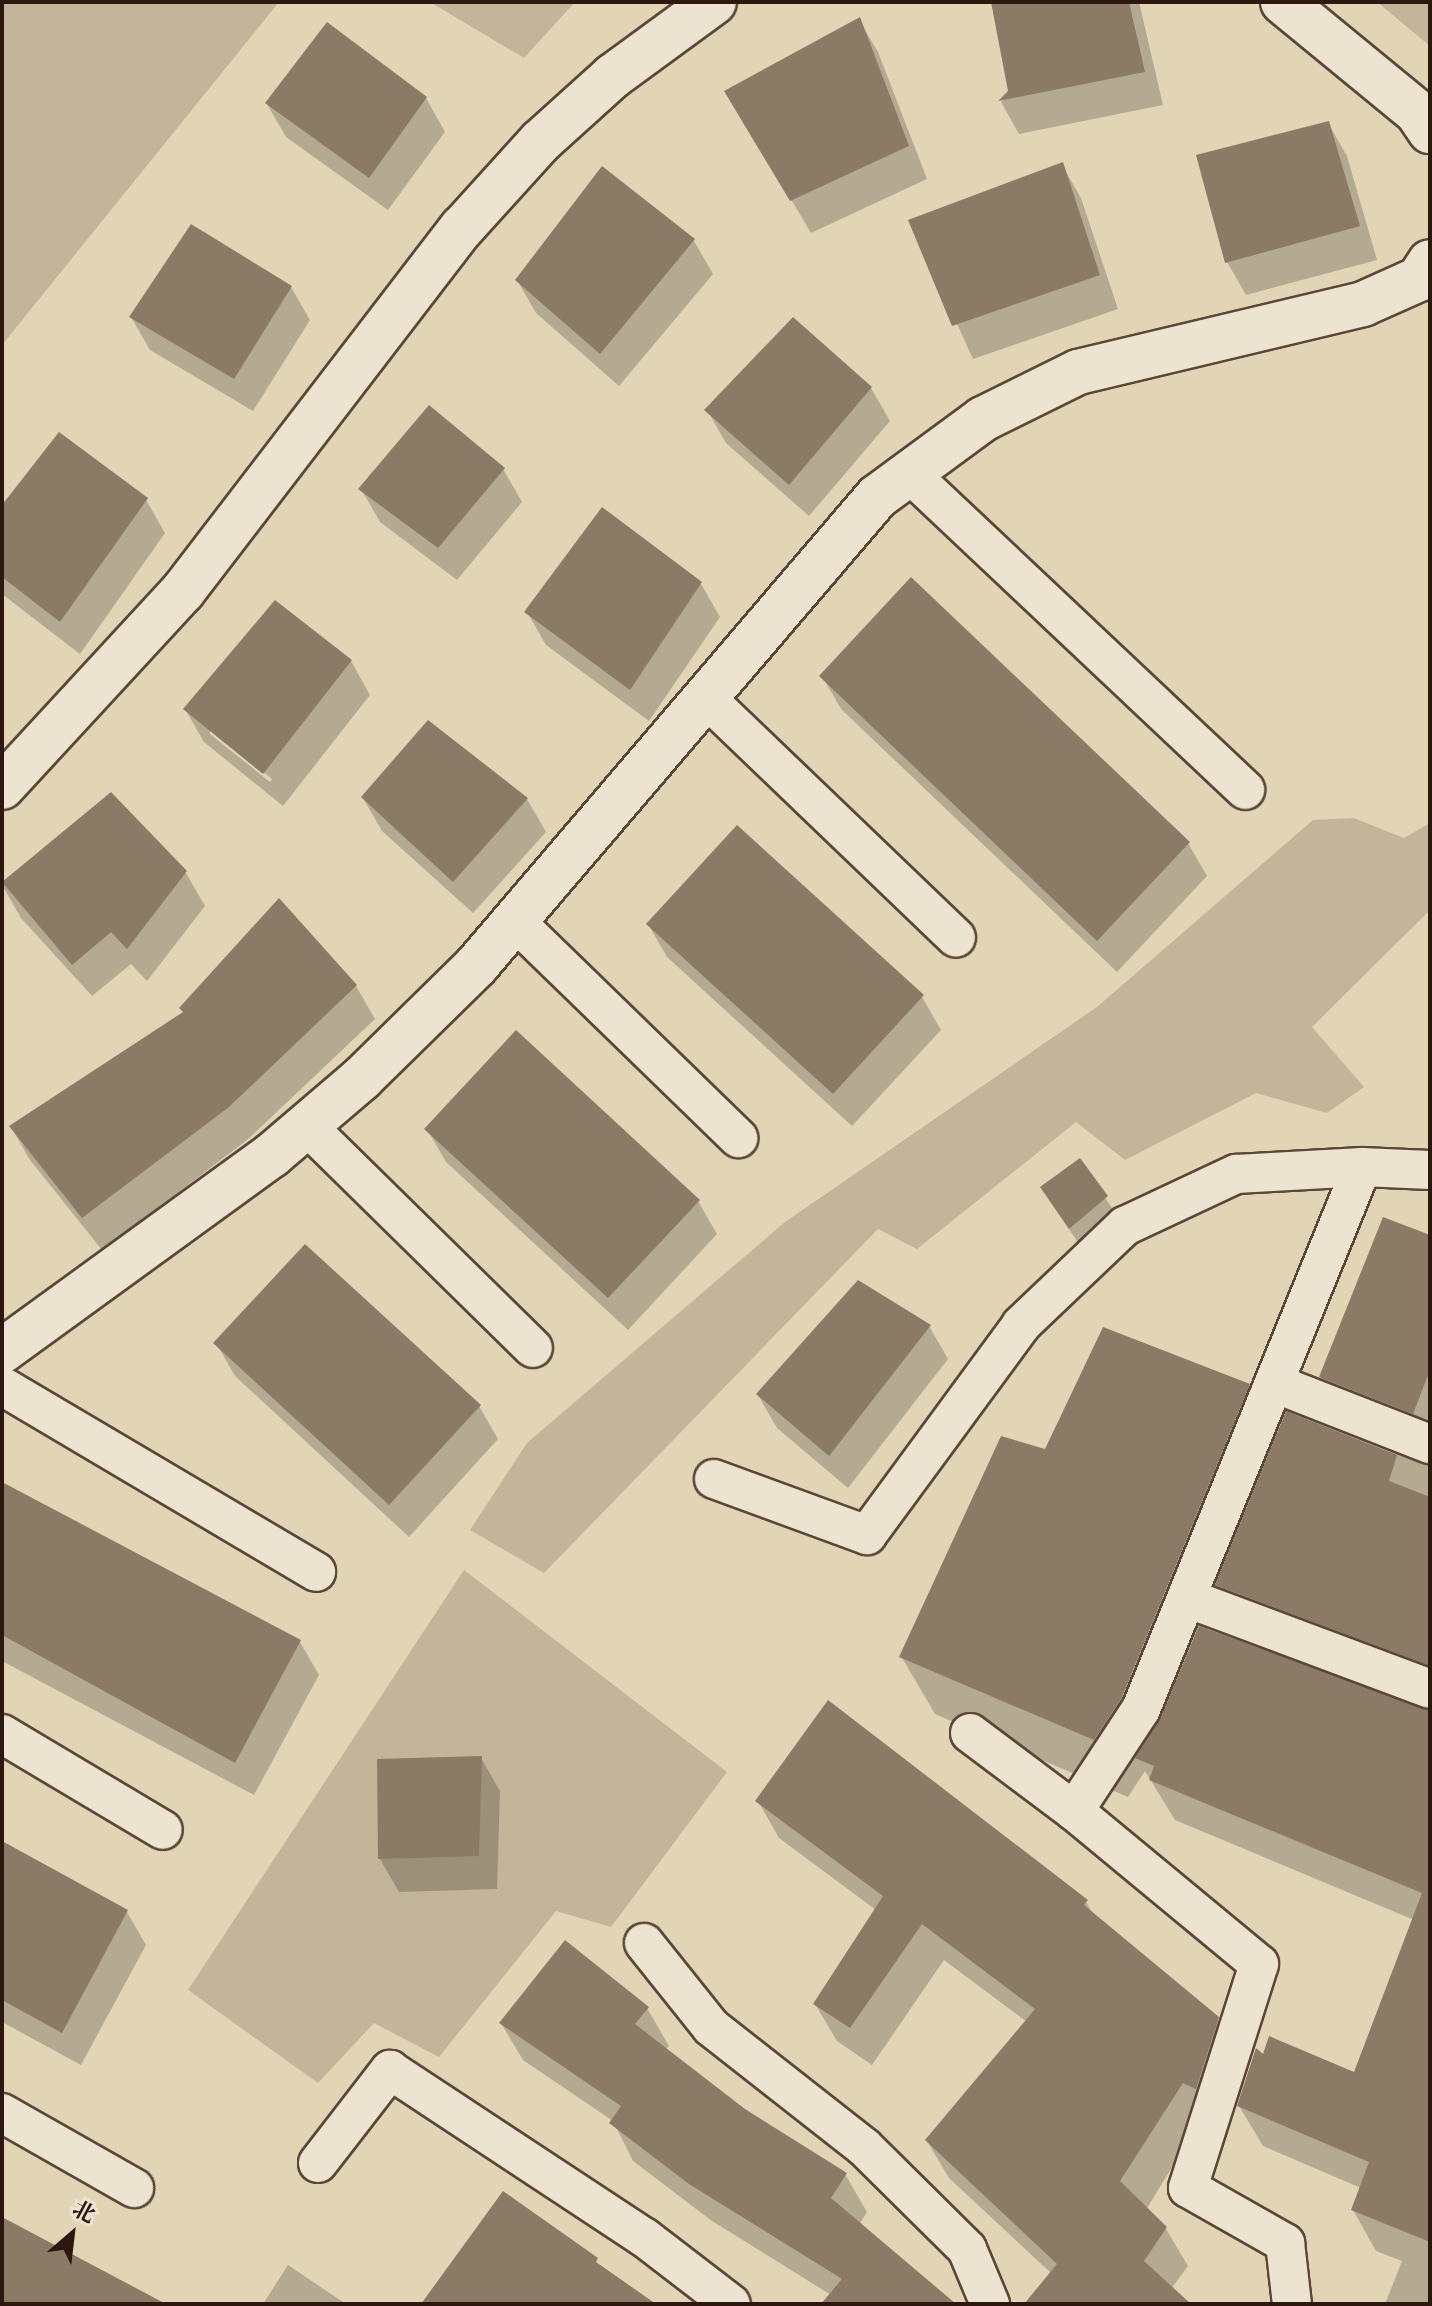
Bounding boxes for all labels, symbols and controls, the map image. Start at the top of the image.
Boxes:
north arrow [32,2194,112,2274]
text: 北 [67,2195,100,2229]

